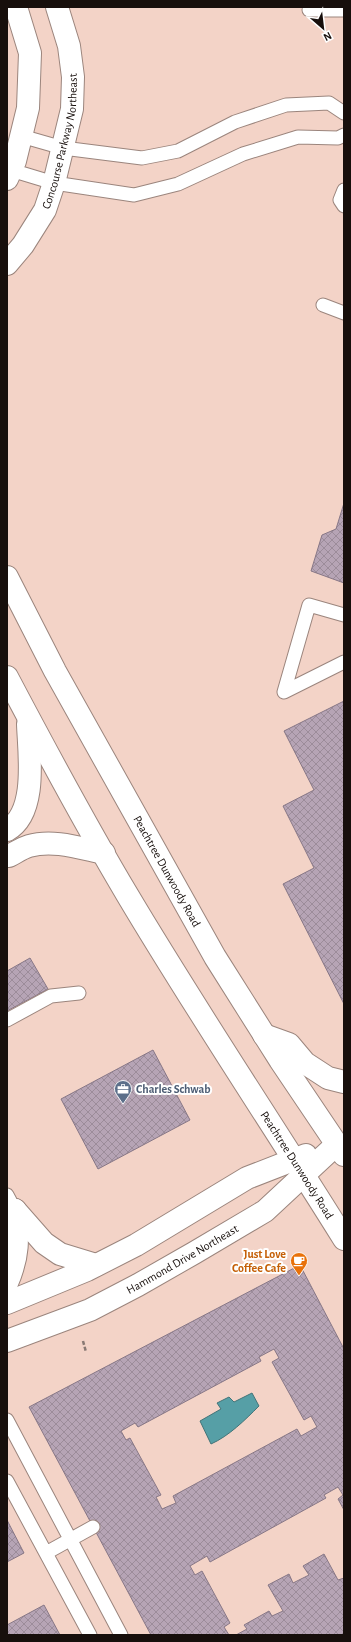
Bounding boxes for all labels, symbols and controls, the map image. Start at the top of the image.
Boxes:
north arrow [303,8,343,48]
text: N [321,30,333,43]
street label: Concourse Parkway Northeast [40,73,79,210]
street label: Peachtree Dunwoody Road [131,814,203,929]
office icon: Charles Schwab [113,1079,133,1104]
place label: Charles Schwab [136,1083,211,1095]
street label: Peachtree Dunwoody Road [258,1109,336,1221]
street label: Hammond Drive Northeast [124,1222,240,1296]
place label: Just Love Coffee Cafe [232,1248,286,1274]
cafe icon: Just Love Coffee Cafe [289,1251,309,1276]

